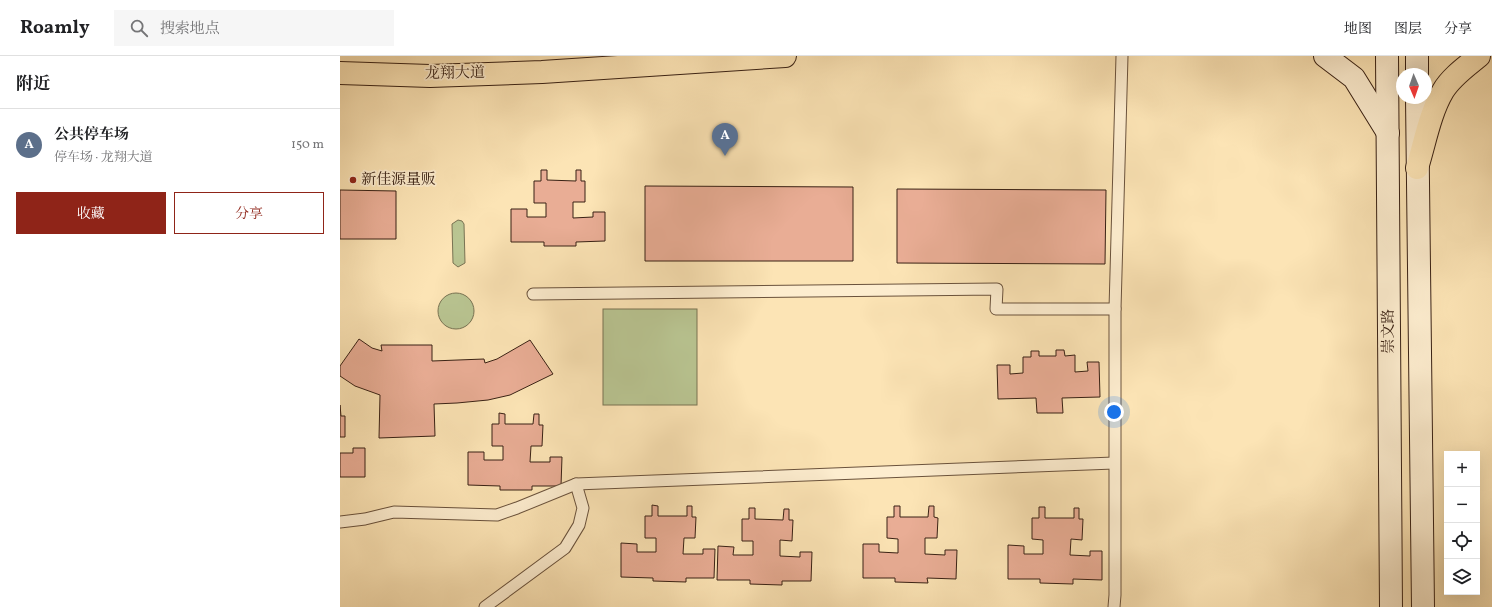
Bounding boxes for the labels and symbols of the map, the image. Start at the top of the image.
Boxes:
street label: 龙翔大道 [425,63,485,85]
north arrow [1396,68,1432,104]
pin: A [712,123,738,156]
place label: 新佳源量贩 [361,170,436,191]
marker: 新佳源量贩 [348,175,358,185]
street label: 崇文路 [1379,308,1400,354]
your location [1104,402,1124,422]

